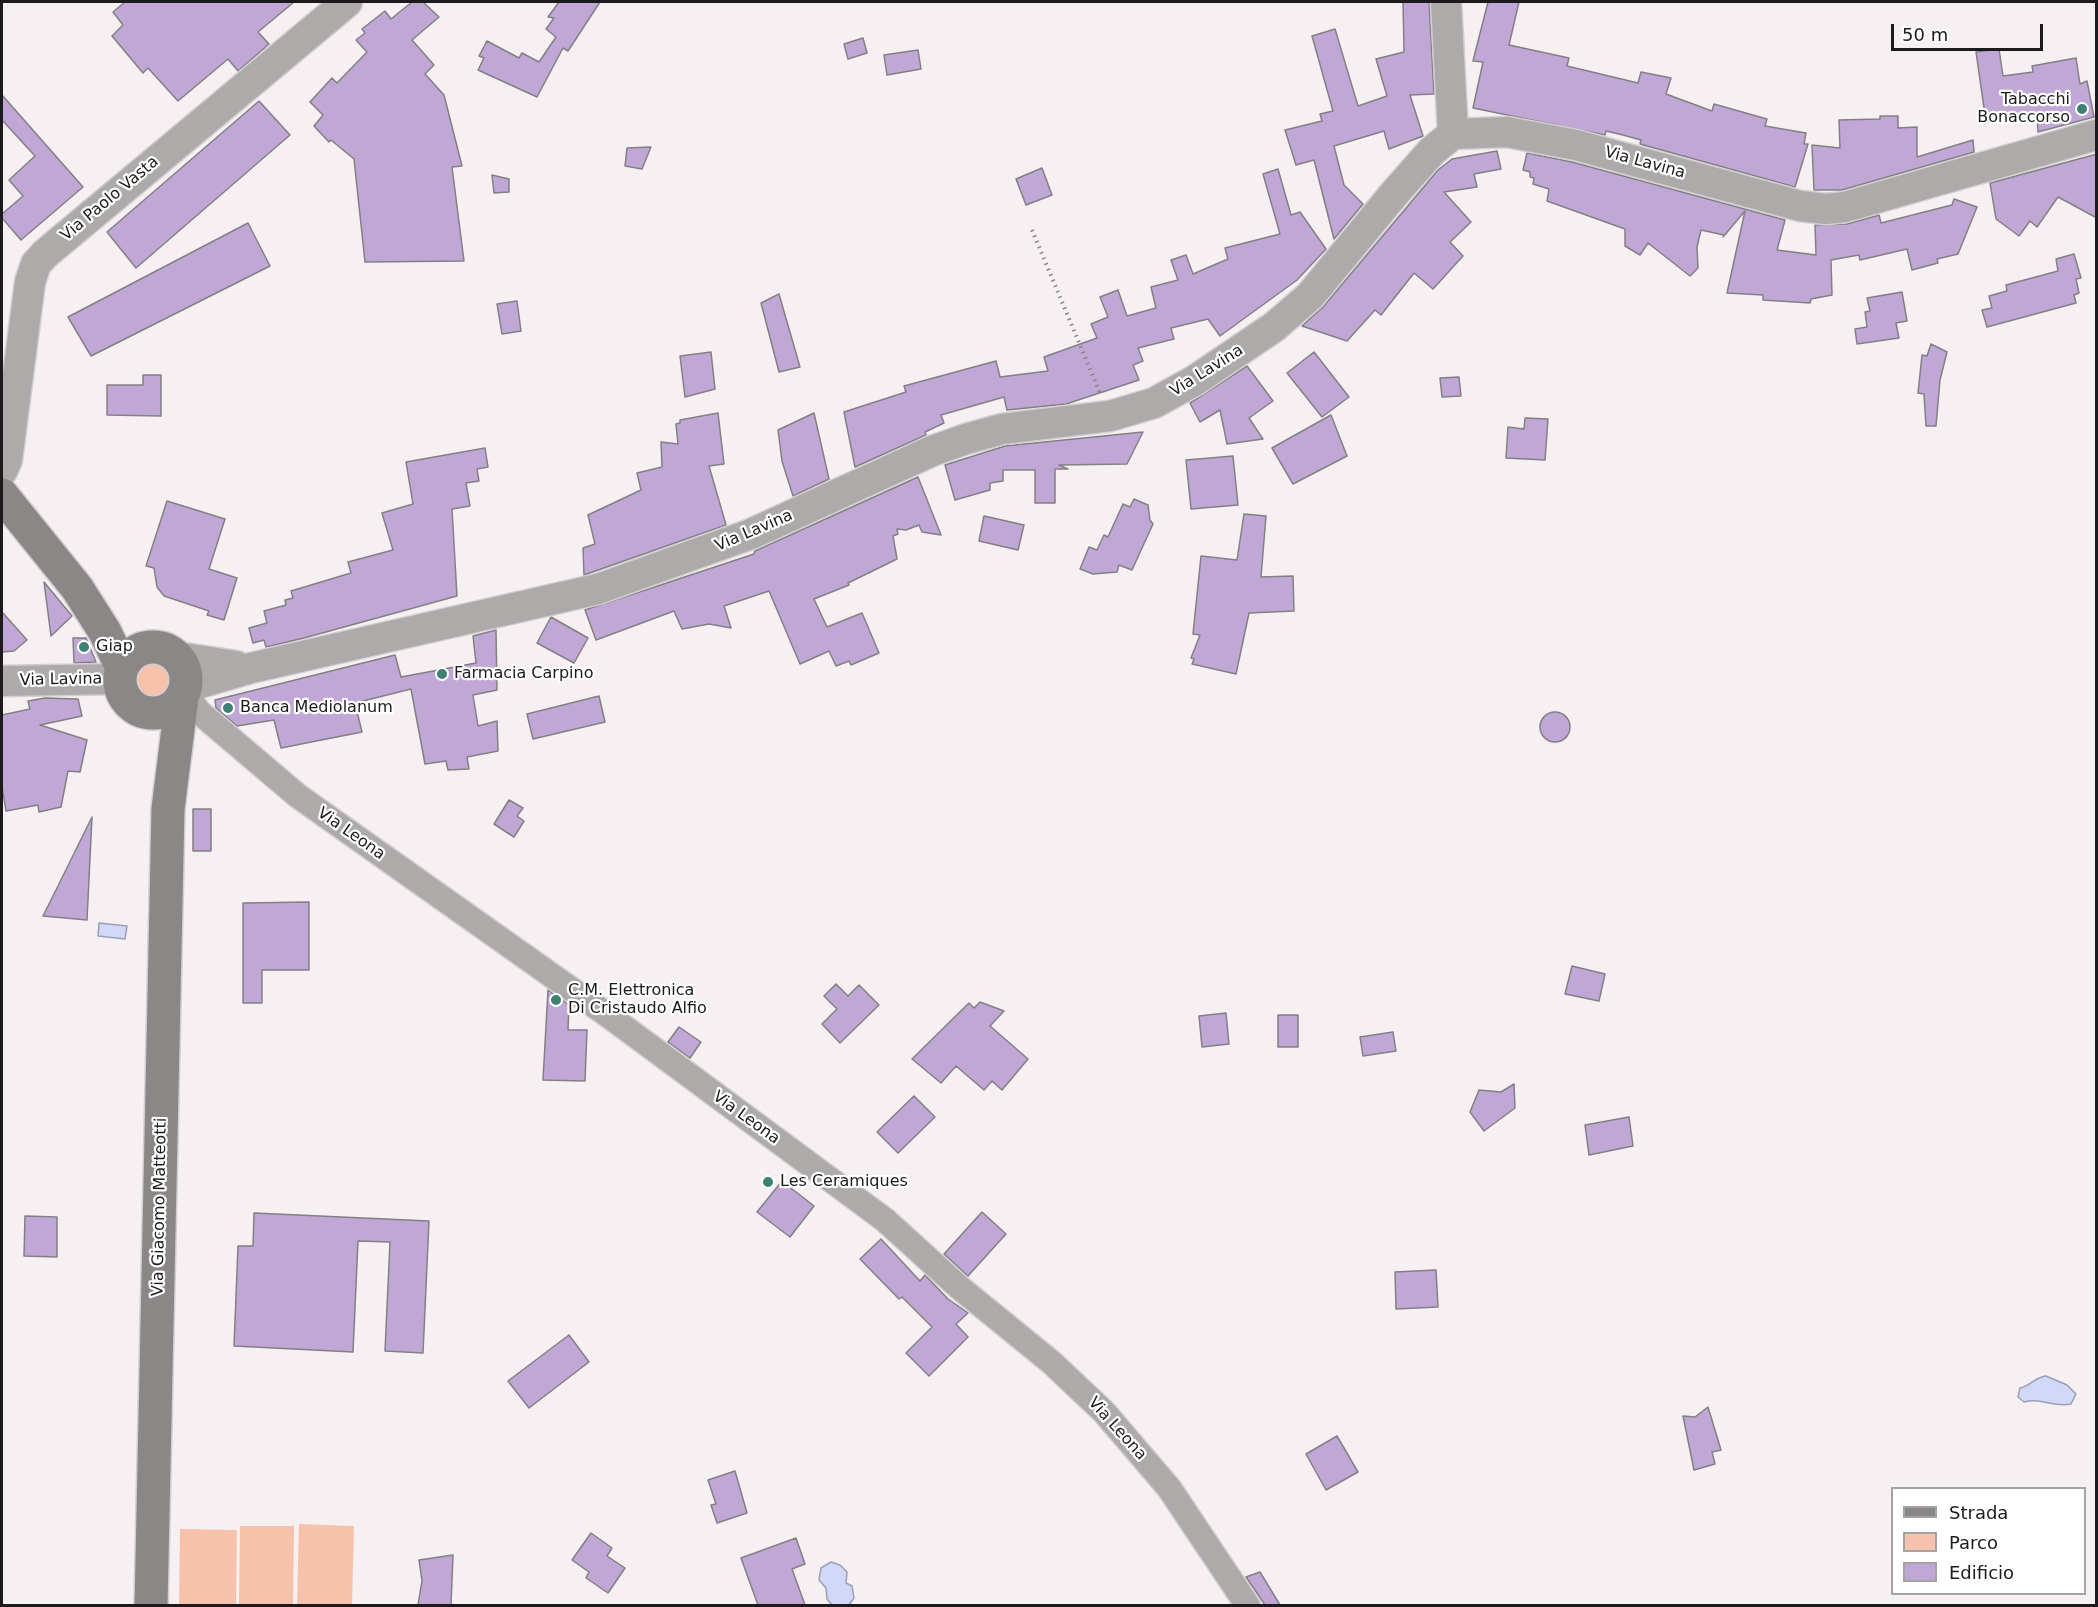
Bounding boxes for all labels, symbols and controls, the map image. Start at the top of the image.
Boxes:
scale bar [1894,12,2046,50]
text: 50 m [1902,24,1948,45]
place label: Tabacchi Bonaccorso [1977,90,2070,128]
marker: Tabacchi Bonaccorso [2075,102,2089,116]
street label: Via Lavina [1603,143,1687,183]
street label: Via Paolo Vasta [57,153,163,245]
street label: Via Lavina [1167,341,1247,401]
street label: Via Lavina [712,506,796,556]
place label: Giap [96,637,133,657]
marker: Giap [77,640,91,654]
place label: Farmacia Carpino [454,664,593,684]
marker: Farmacia Carpino [435,667,449,681]
street label: Via Lavina [20,670,102,690]
place label: Banca Mediolanum [240,698,393,718]
marker: Banca Mediolanum [221,701,235,715]
street label: Via Leona [313,804,389,864]
place label: C.M. Elettronica Di Cristaudo Alfio [568,981,707,1019]
marker: C.M. Elettronica Di Cristaudo Alfio [549,993,563,1007]
street label: Via Leona [709,1087,783,1149]
street label: Via Giacomo Matteotti [149,1118,171,1296]
place label: Les Ceramiques [780,1172,908,1192]
marker: Les Ceramiques [761,1175,775,1189]
street label: Via Leona [1084,1394,1150,1464]
legend [1891,1487,2086,1595]
text: Strada [1949,1502,2008,1523]
text: Parco [1949,1532,1998,1553]
text: Edificio [1949,1562,2014,1583]

